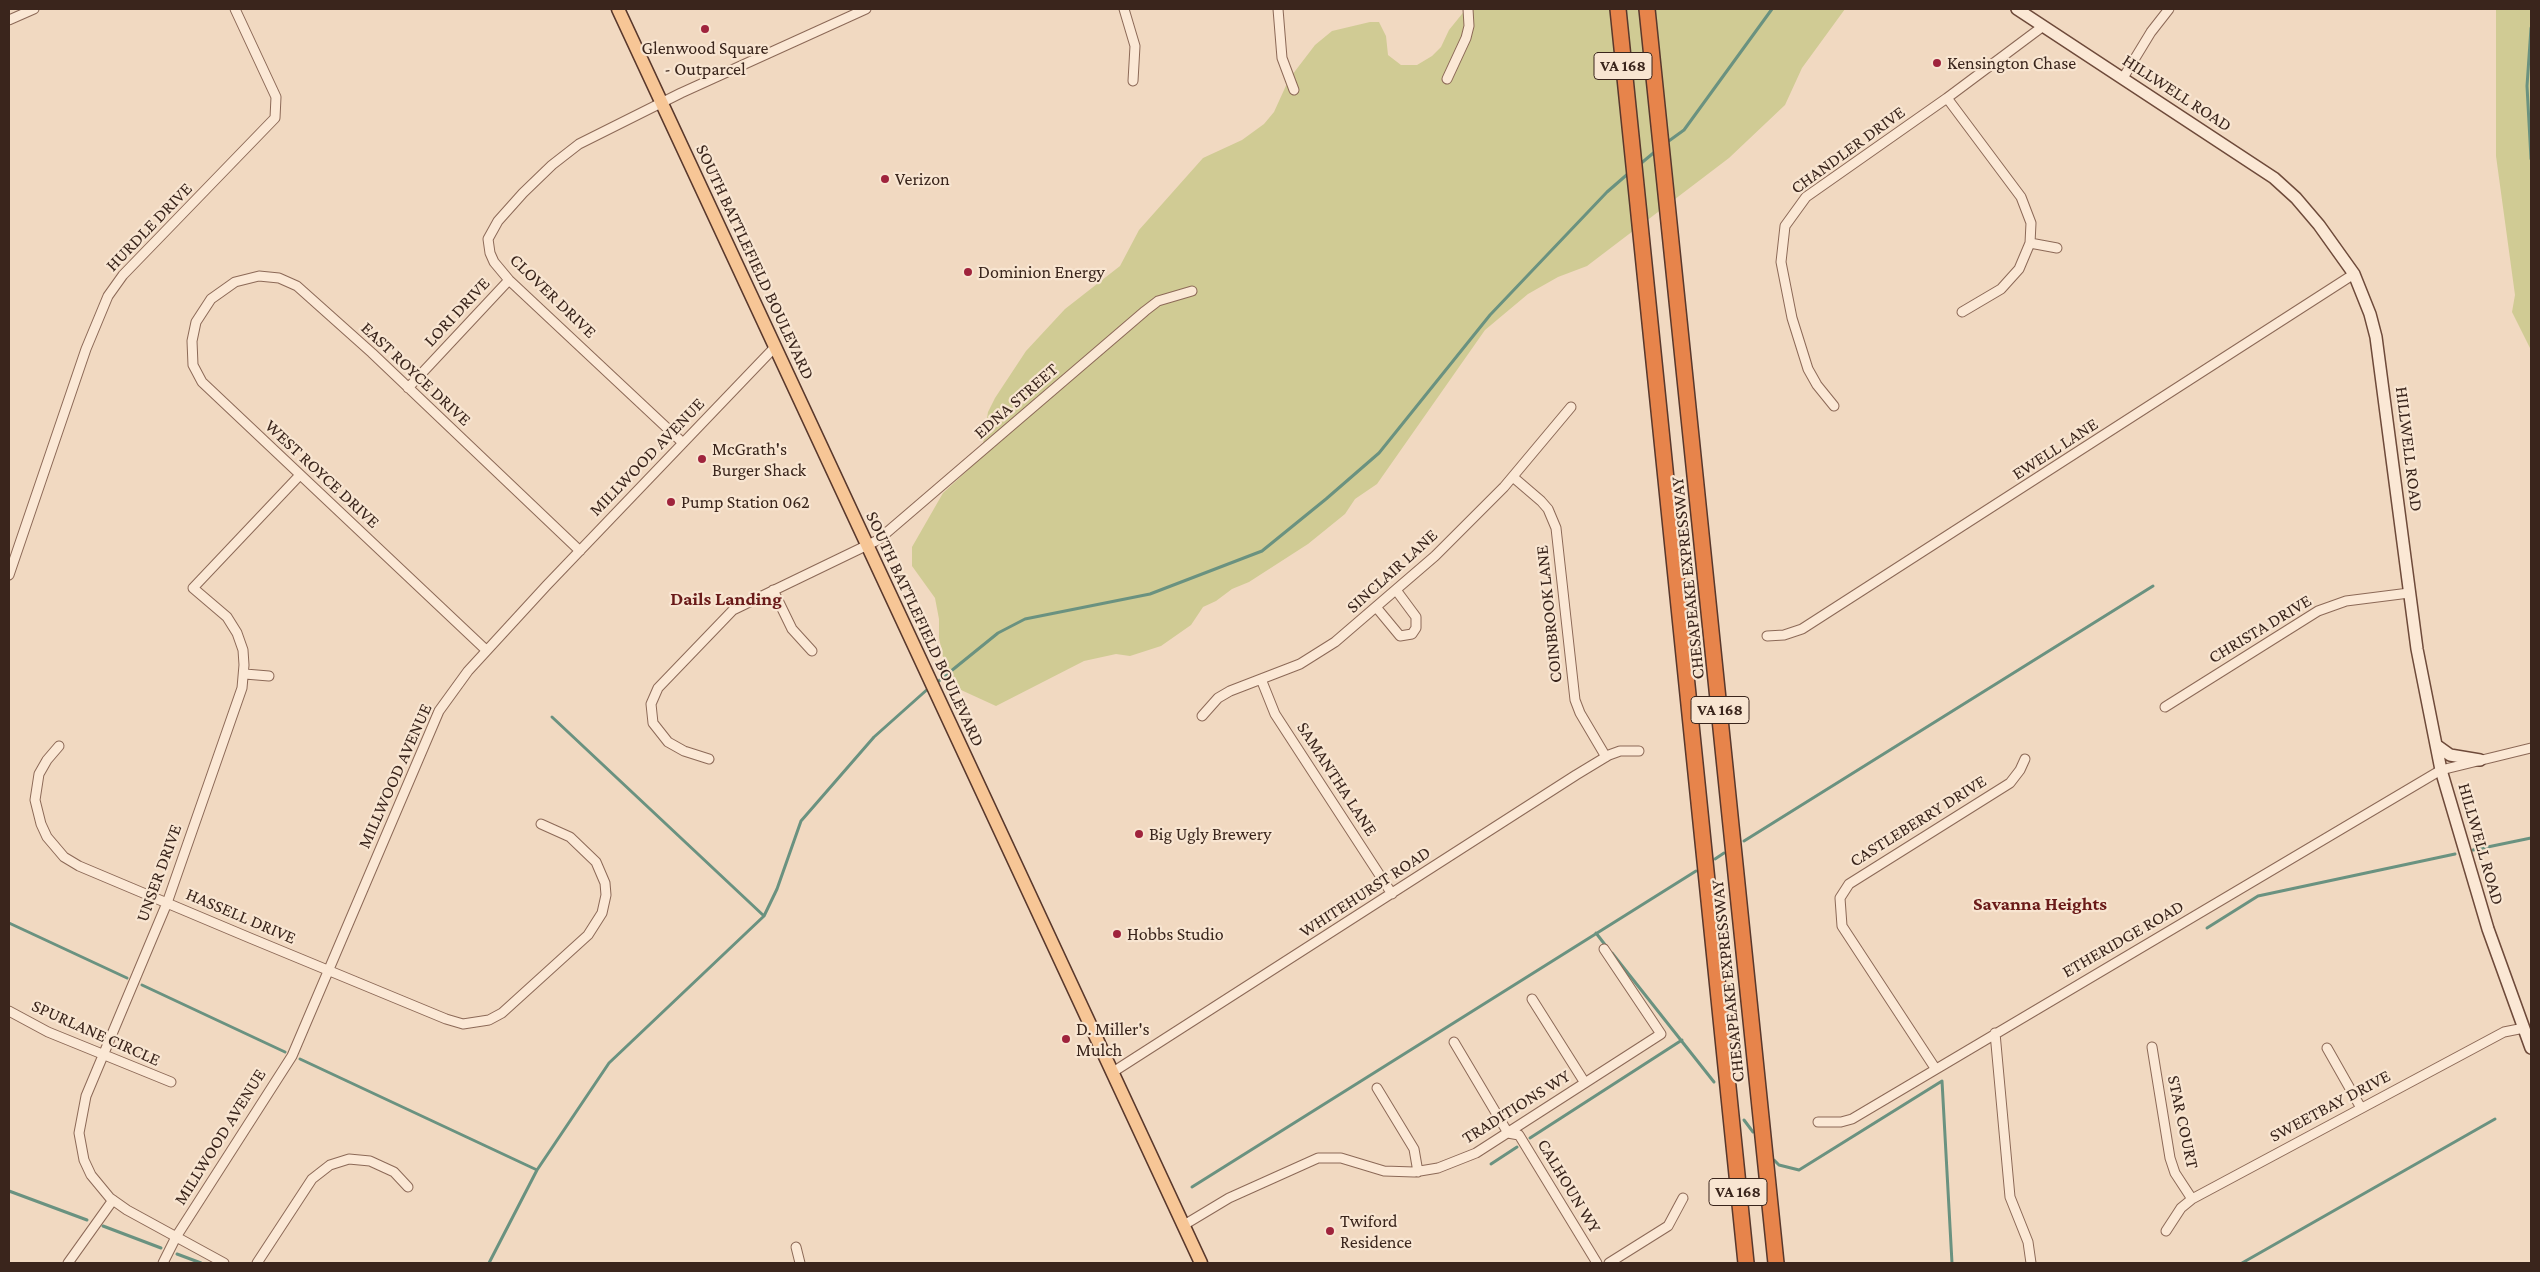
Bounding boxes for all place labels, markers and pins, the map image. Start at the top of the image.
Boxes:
marker: Glenwood Square - Outparcel [699,23,711,35]
place label: Glenwood Square - Outparcel [642,37,768,80]
place label: Kensington Chase [1947,52,2076,74]
marker: Kensington Chase [1931,57,1943,69]
place label: Verizon [895,168,950,190]
marker: Verizon [879,173,891,185]
place label: Dominion Energy [978,261,1105,283]
marker: Dominion Energy [962,266,974,278]
place label: McGrath's Burger Shack [712,438,806,480]
marker: McGrath's Burger Shack [696,453,708,465]
place label: Pump Station 062 [681,491,810,513]
marker: Pump Station 062 [665,496,677,508]
place label: Big Ugly Brewery [1149,823,1271,845]
marker: Big Ugly Brewery [1133,828,1145,840]
place label: Hobbs Studio [1127,923,1224,945]
marker: Hobbs Studio [1111,928,1123,940]
place label: D. Miller's Mulch [1076,1018,1150,1060]
marker: D. Miller's Mulch [1060,1033,1072,1045]
place label: Twiford Residence [1340,1210,1412,1252]
marker: Twiford Residence [1324,1225,1336,1237]

